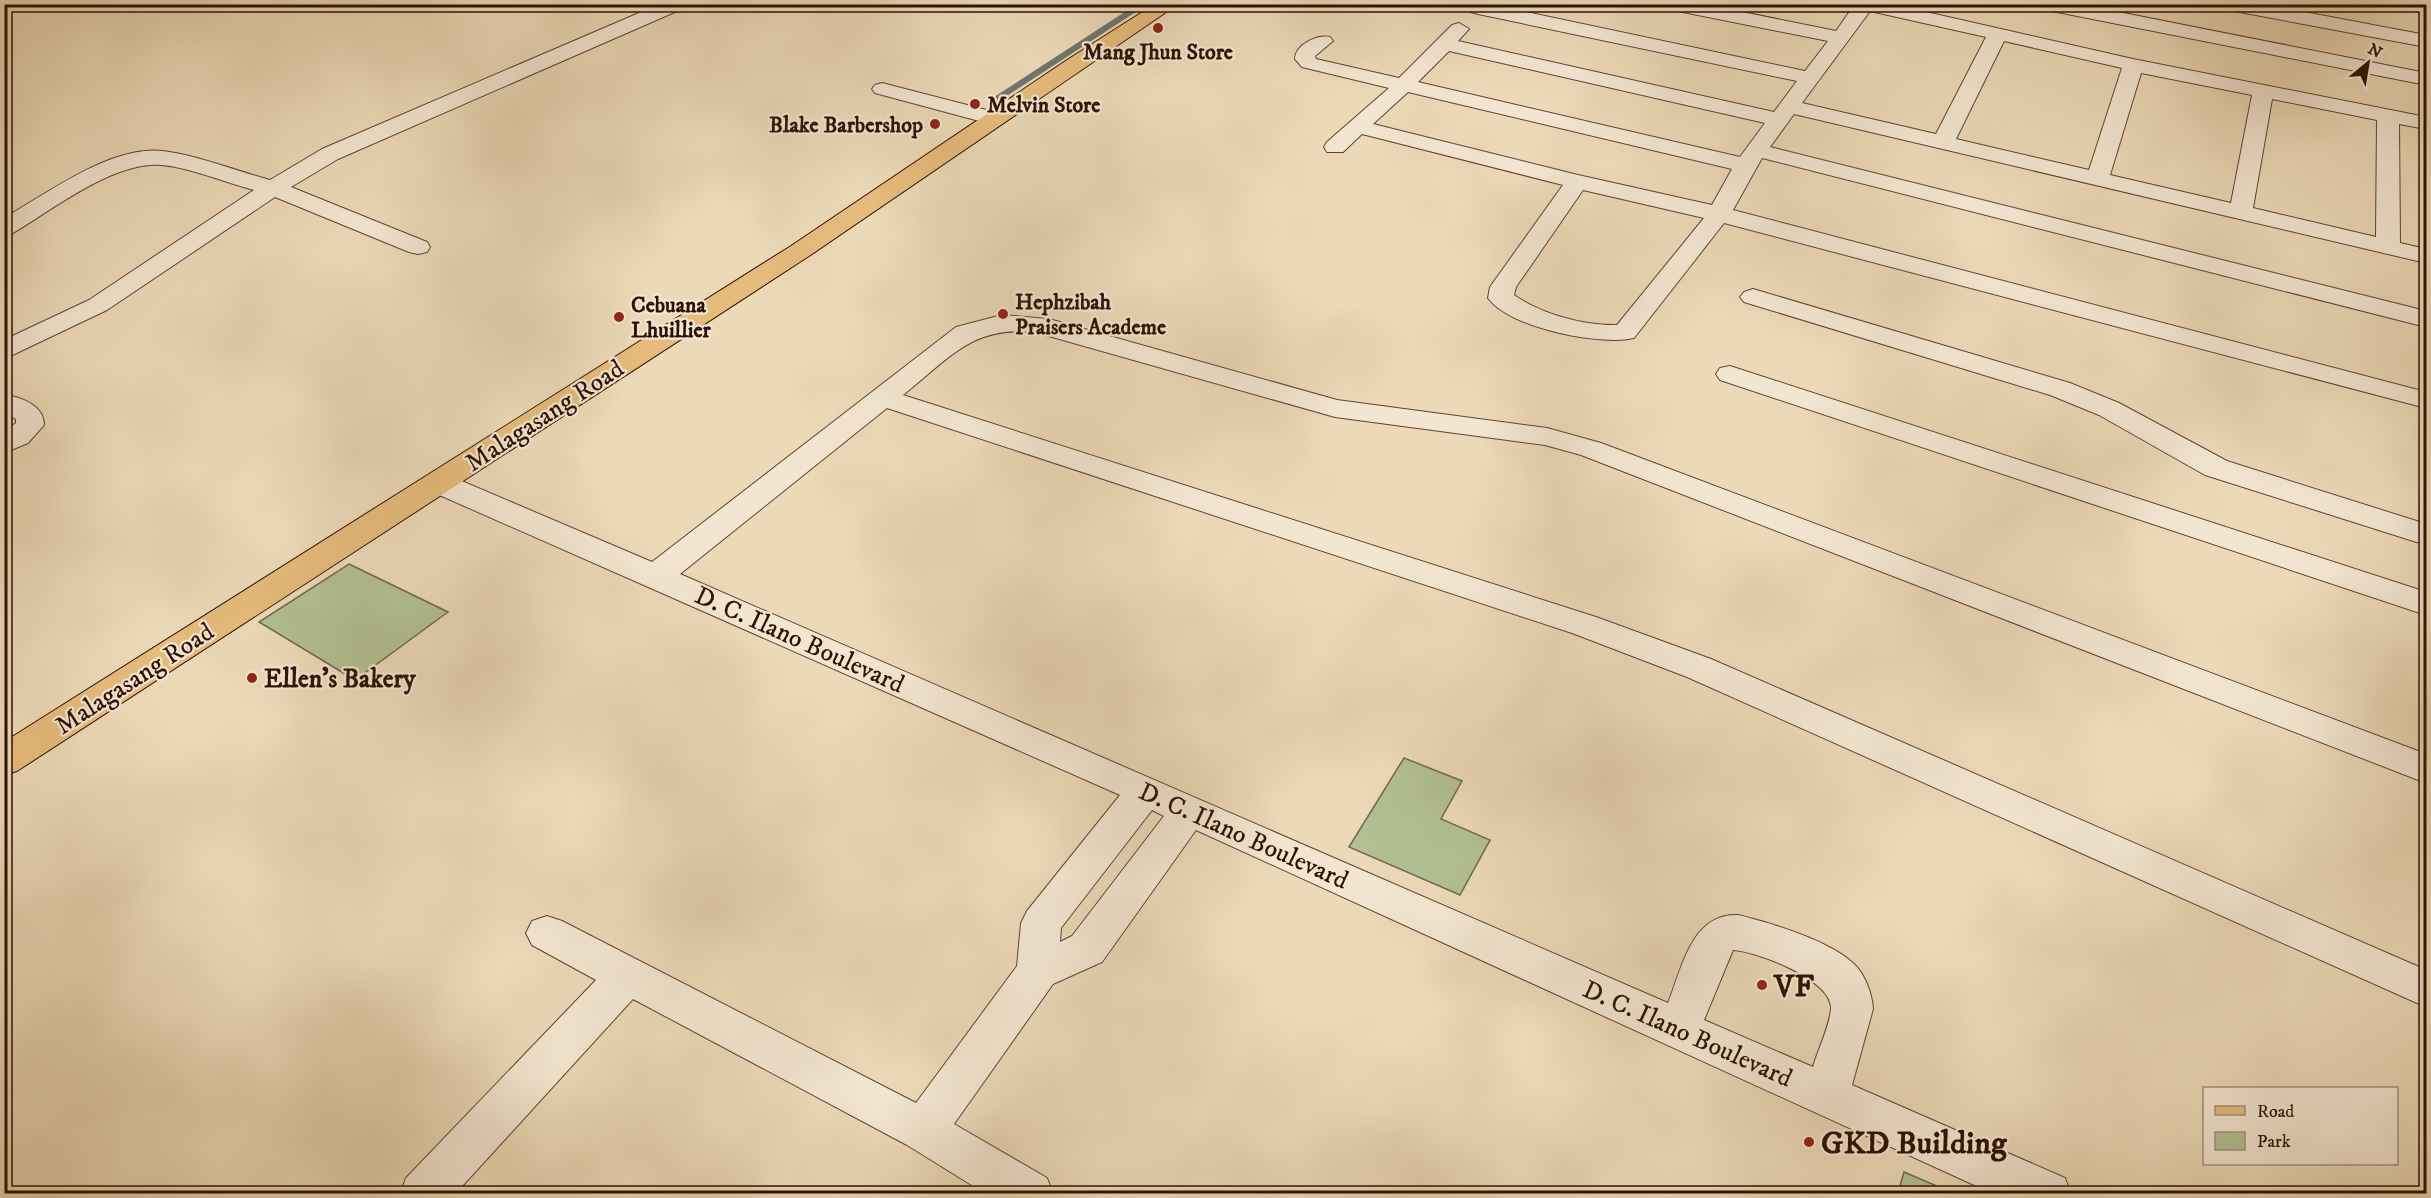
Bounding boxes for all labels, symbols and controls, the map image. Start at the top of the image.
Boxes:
marker: Mang Jhun Store [1151,21,1165,35]
north arrow [2338,33,2398,93]
place label: Mang Jhun Store [1083,39,1233,66]
text: N [2364,39,2386,63]
place label: Melvin Store [987,92,1100,119]
marker: Melvin Store [968,97,982,111]
place label: Blake Barbershop [769,112,923,139]
marker: Blake Barbershop [928,117,942,131]
place label: Hephzibah Praisers Academe [1015,289,1166,341]
place label: Cebuana Lhuillier [631,292,712,344]
marker: Hephzibah Praisers Academe [996,307,1010,321]
marker: Cebuana Lhuillier [612,310,626,324]
street label: Malagasang Road [459,353,630,480]
street label: D. C. Ilano Boulevard [689,579,909,701]
street label: Malagasang Road [49,616,220,743]
place label: Ellen's Bakery [264,663,416,696]
marker: Ellen's Bakery [245,671,259,685]
street label: D. C. Ilano Boulevard [1133,775,1353,897]
place label: VF [1772,967,1814,1007]
street label: D. C. Ilano Boulevard [1577,973,1797,1095]
marker: VF [1755,978,1769,992]
legend [2203,1087,2398,1165]
text: Road [2257,1101,2294,1123]
place label: GKD Building [1821,1124,2008,1164]
text: Park [2257,1131,2291,1153]
marker: GKD Building [1802,1135,1816,1149]

